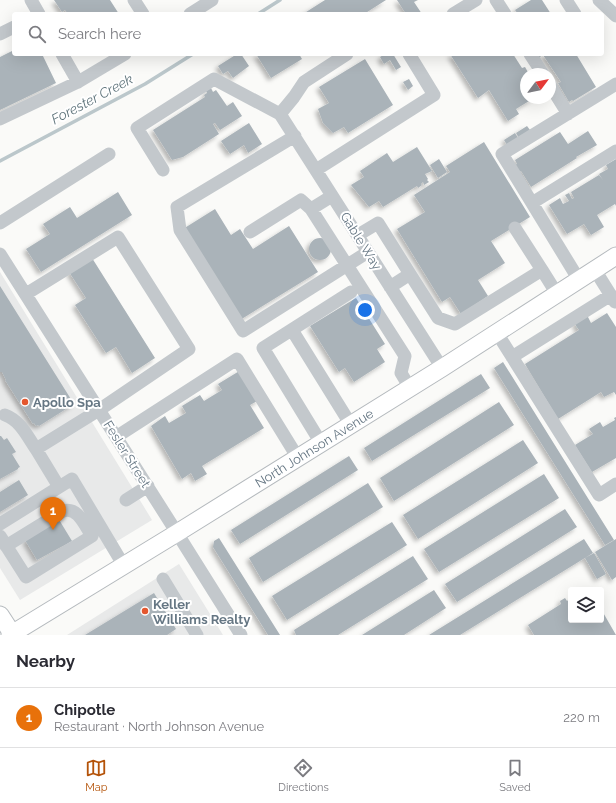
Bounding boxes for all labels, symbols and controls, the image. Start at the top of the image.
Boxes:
search box [12,12,604,56]
icon: search [26,23,48,45]
text: Search here [58,25,141,43]
north arrow [520,68,556,104]
water label: Forester Creek [48,70,136,127]
street label: Gable Way [337,209,385,273]
your location [355,300,375,320]
place label: Apollo Spa [33,395,101,410]
marker: Apollo Spa [20,397,30,407]
street label: North Johnson Avenue [252,405,376,490]
street label: Fesler Street [101,418,154,491]
pin: 1 [40,497,66,530]
map controls [568,587,604,623]
button: layers [568,587,604,623]
place label: Keller Williams Realty [153,597,250,627]
marker: Keller Williams Realty [140,606,150,616]
text: Nearby [16,651,75,671]
text: Chipotle [54,701,115,719]
text: 1 [26,710,32,725]
text: 220 m [563,710,600,725]
text: Restaurant · North Johnson Avenue [54,719,264,734]
tab: Map [85,757,108,794]
tab: Directions [278,757,329,794]
tab: Saved [499,757,531,794]

